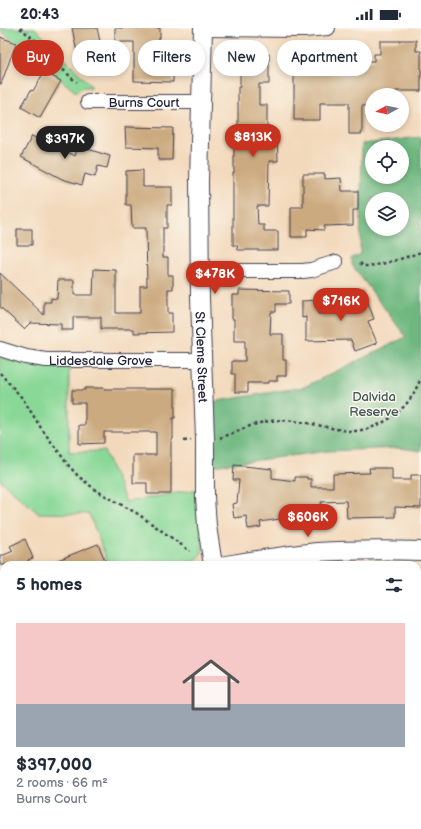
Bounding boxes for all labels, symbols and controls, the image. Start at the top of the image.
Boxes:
text: 20:43 [20,5,59,24]
chip: Buy [12,40,64,76]
chip: Rent [72,40,130,76]
chip: Filters [138,40,205,76]
chip: New [213,40,269,76]
chip: Apartment [277,40,372,76]
north arrow [365,88,409,132]
map controls [365,88,409,236]
street label: Burns Court [109,95,179,111]
pin: $813K [225,124,281,158]
pin: $397K [37,126,93,160]
text: $813K [234,129,272,145]
text: $397K [45,131,85,147]
button: locate [365,140,409,184]
button: layers [365,192,409,236]
pin: $478K [187,261,243,295]
text: $478K [195,266,235,282]
pin: $716K [313,288,369,322]
text: $716K [322,293,360,309]
street label: St Clems Street [191,311,211,403]
street label: Liddesdale Grove [49,353,153,369]
park label: Dalvida Reserve [349,389,399,420]
pin: $606K [280,504,336,538]
text: $606K [287,509,329,525]
icon: filters [383,574,405,596]
text: 5 homes [16,575,82,595]
icon: home [175,649,247,721]
text: $397,000 [16,755,92,775]
text: 2 rooms · 66 m² [16,775,108,791]
text: Burns Court [16,791,87,807]

